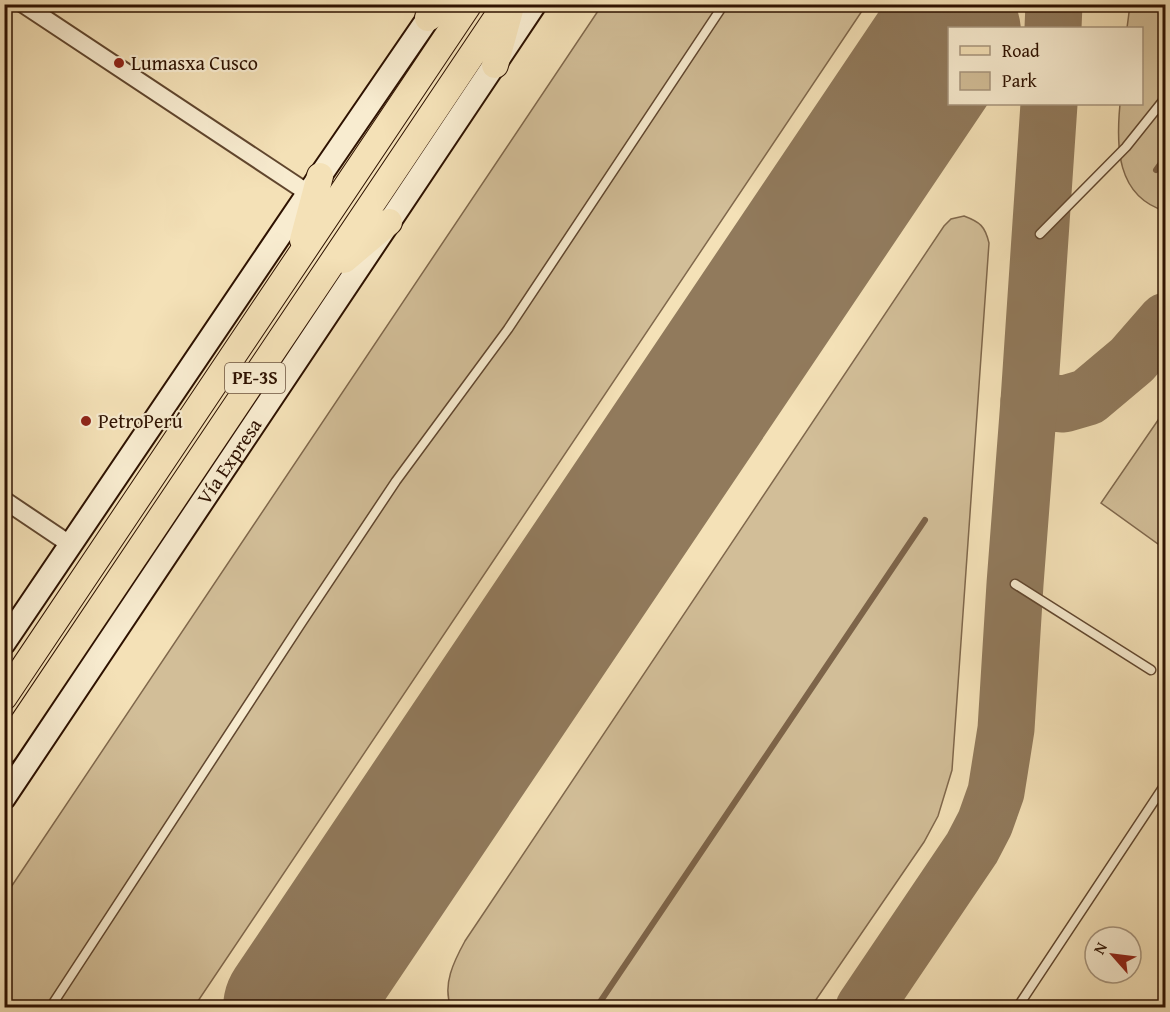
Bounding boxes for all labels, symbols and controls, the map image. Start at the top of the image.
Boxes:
legend [948,27,1143,105]
text: Road [1002,37,1040,64]
place label: Lumasxa Cusco [131,48,258,77]
marker: Lumasxa Cusco [112,56,126,70]
text: Park [1002,67,1038,94]
road number: PE-3S [225,363,285,393]
place label: PetroPerú [98,406,183,435]
street label: Vía Expresa [189,412,268,510]
marker: PetroPerú [79,414,93,428]
north arrow [1083,925,1143,985]
text: N [1087,937,1113,958]

